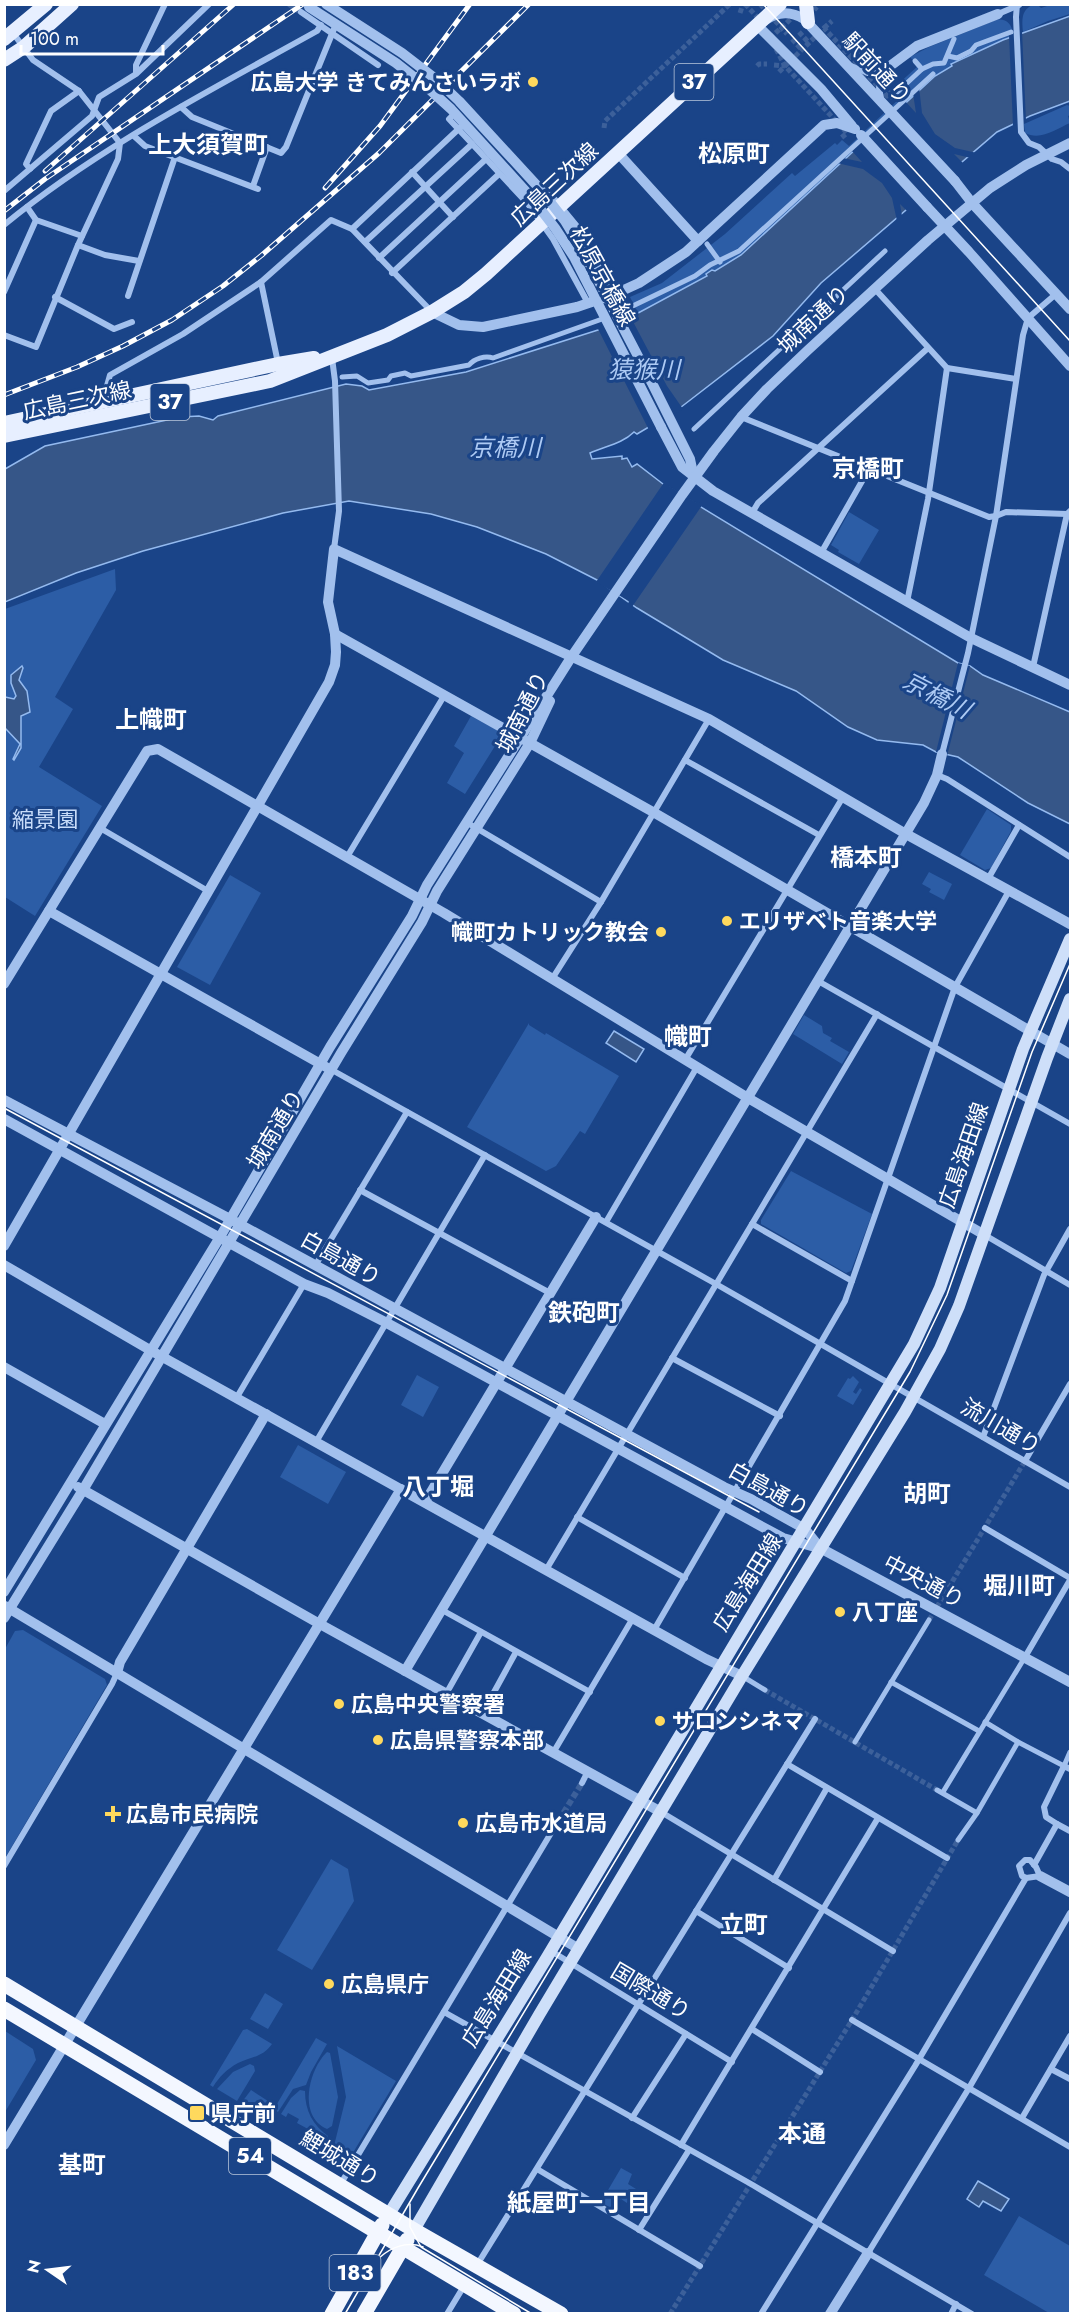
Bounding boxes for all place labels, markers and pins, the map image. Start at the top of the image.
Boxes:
place label: 広島大学 きてみんさいラボ [250,66,521,98]
marker: 広島大学 きてみんさいラボ [526,75,540,89]
place label: エリザベト音楽大学 [739,905,937,937]
marker: エリザベト音楽大学 [720,914,734,928]
place label: 幟町カトリック教会 [451,916,649,948]
marker: 幟町カトリック教会 [654,925,668,939]
place label: 八丁座 [852,1596,918,1628]
marker: 八丁座 [833,1605,847,1619]
place label: 広島中央警察署 [351,1688,505,1720]
marker: 広島中央警察署 [332,1697,346,1711]
place label: サロンシネマ [672,1705,804,1737]
marker: サロンシネマ [653,1714,667,1728]
place label: 広島県警察本部 [390,1724,544,1756]
marker: 広島県警察本部 [371,1733,385,1747]
place label: 広島市民病院 [126,1798,258,1830]
marker: 広島市民病院 [104,1805,122,1823]
place label: 広島市水道局 [475,1807,607,1839]
marker: 広島市水道局 [456,1816,470,1830]
place label: 広島県庁 [341,1968,429,2000]
marker: 広島県庁 [322,1977,336,1991]
place label: 県庁前 [210,2097,276,2129]
marker: 県庁前 [188,2104,206,2122]

